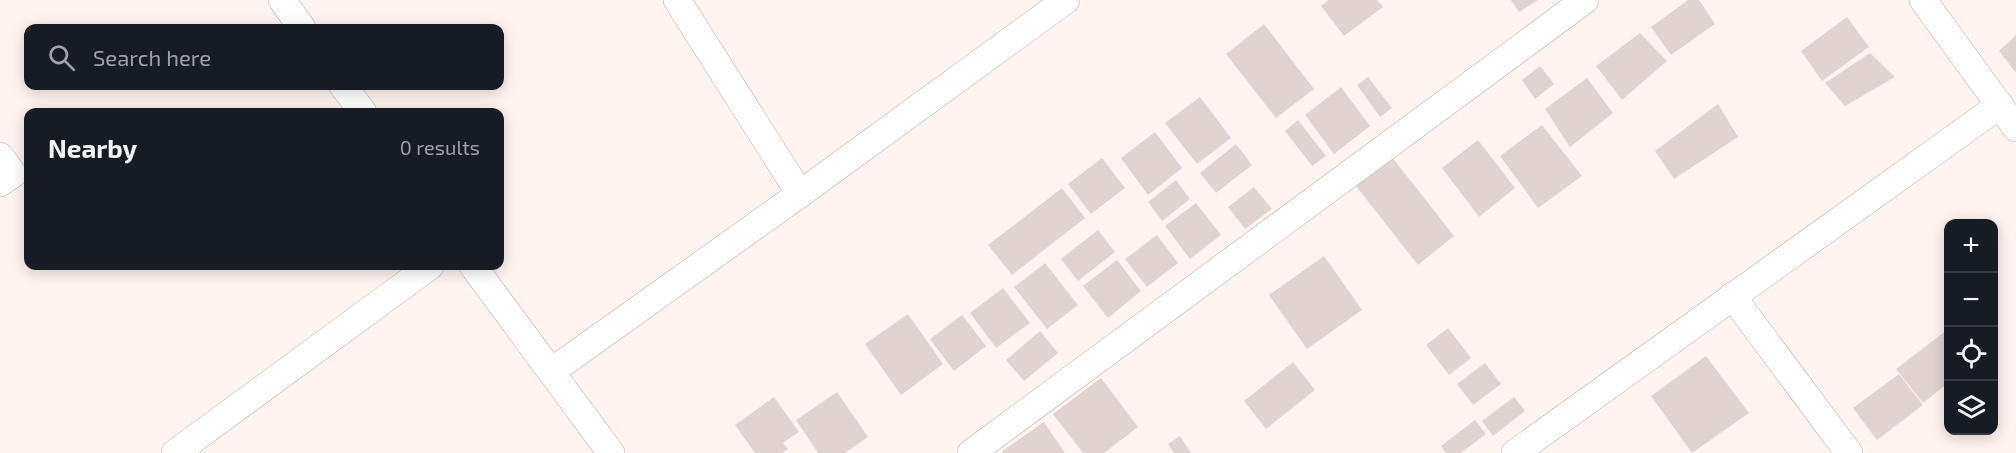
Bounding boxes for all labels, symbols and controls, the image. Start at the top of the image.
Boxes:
search box [24,24,504,90]
icon: search [45,41,78,74]
text: Search here [93,44,211,70]
text: Nearby [48,132,137,163]
text: 0 results [400,135,480,159]
map controls [1944,219,1998,435]
button: + [1944,219,1998,273]
button: − [1944,273,1998,327]
button: locate [1944,327,1998,381]
button: layers [1944,381,1998,435]

